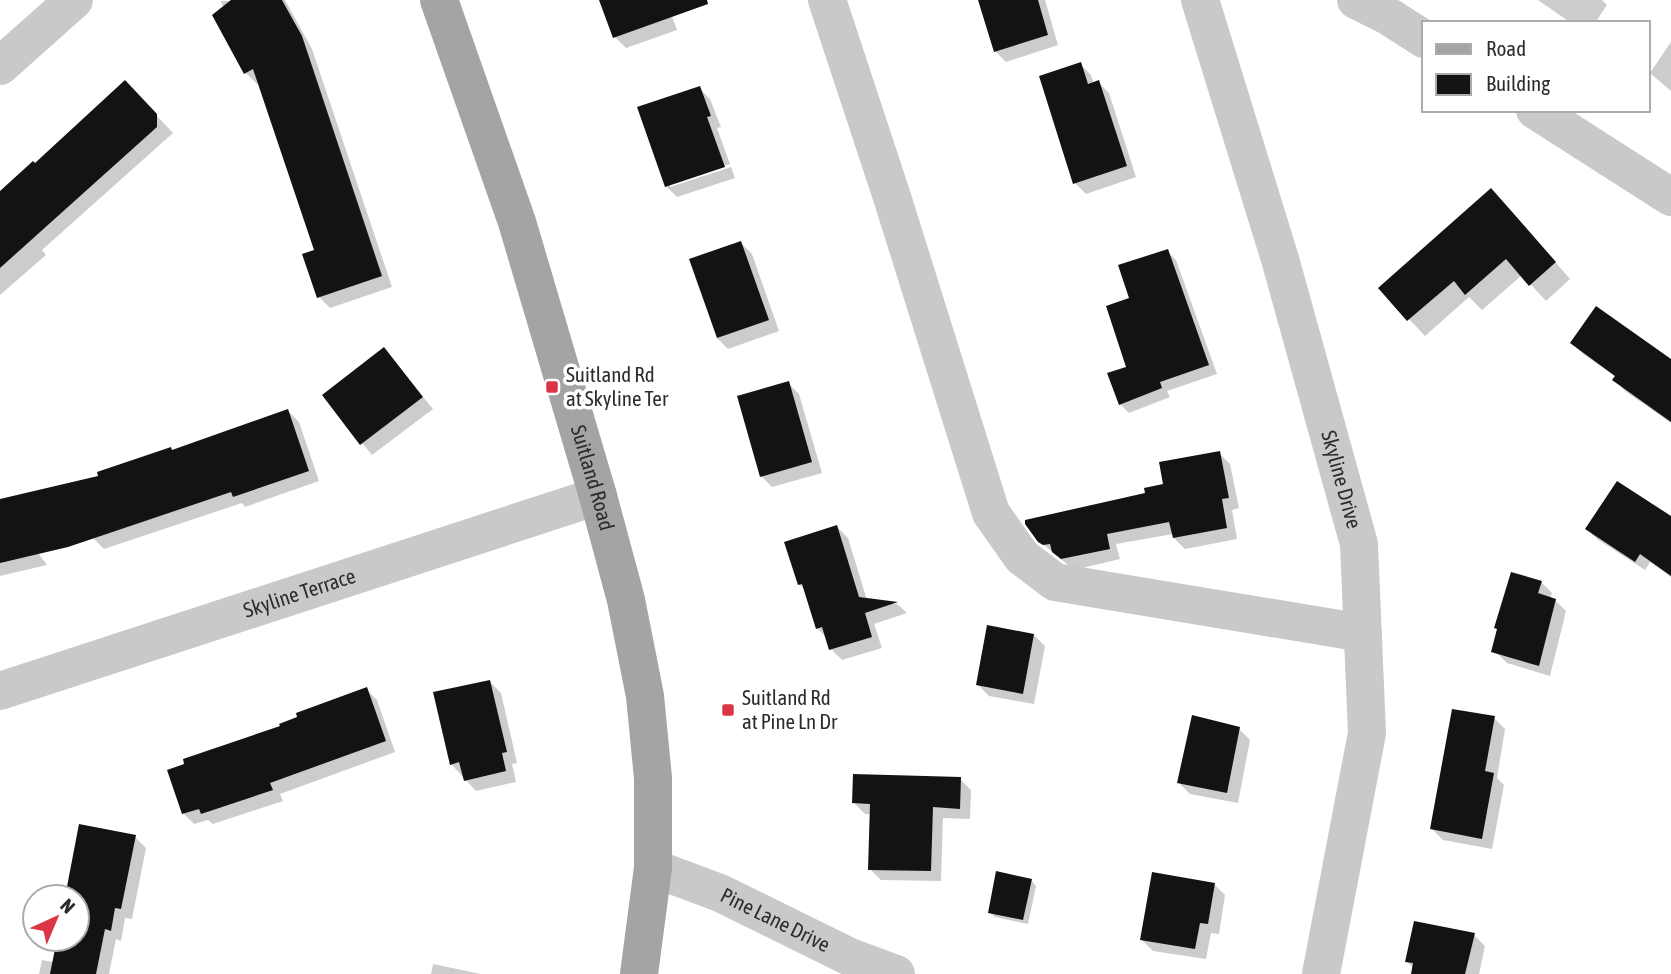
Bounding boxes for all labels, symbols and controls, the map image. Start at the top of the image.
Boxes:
legend [1422,21,1650,112]
text: Road [1486,36,1526,60]
text: Building [1486,71,1550,95]
place label: Suitland Rd at Skyline Ter [566,362,669,410]
marker: Suitland Rd at Skyline Ter [544,379,560,395]
street label: Suitland Road [567,422,620,533]
street label: Skyline Drive [1317,428,1367,531]
street label: Skyline Terrace [240,563,358,622]
place label: Suitland Rd at Pine Ln Dr [742,685,838,733]
marker: Suitland Rd at Pine Ln Dr [720,702,736,718]
street label: Pine Lane Drive [717,882,834,956]
north arrow [21,883,91,953]
text: N [56,894,79,918]

